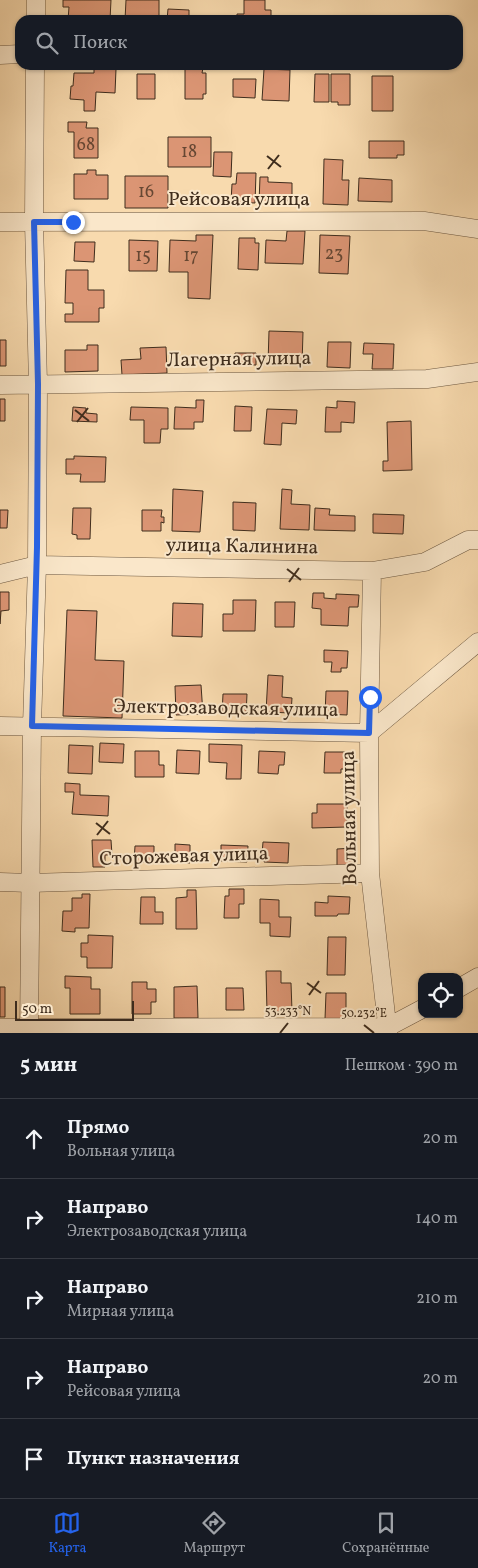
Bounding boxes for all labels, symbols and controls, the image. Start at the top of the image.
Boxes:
search box [15,15,463,70]
icon: search [33,29,61,57]
text: Поиск [73,30,127,56]
house number: 68 [77,133,95,158]
house number: 18 [181,140,197,165]
house number: 16 [138,180,154,205]
street label: Рейсовая улица [168,186,310,214]
route end [62,211,85,234]
house number: 23 [325,242,343,267]
house number: 15 [135,244,151,269]
house number: 17 [183,244,199,269]
street label: Лагерная улица [166,345,312,375]
street label: улица Калинина [165,532,319,562]
route start [359,686,382,709]
street label: Электрозаводская улица [113,693,339,725]
street label: Вольная улица [335,750,365,886]
street label: Сторожевая улица [99,840,269,874]
map controls [418,973,463,1018]
button: locate [418,973,463,1018]
scale bar [15,998,134,1021]
text: 50 m [22,1000,52,1019]
text: 53.233°N [265,1004,311,1020]
text: 50.232°E [341,1006,387,1022]
text: 5 мин [20,1051,77,1080]
text: Пешком · 390 m [345,1055,458,1077]
text: Прямо [67,1115,129,1141]
icon: ahead [20,1125,48,1153]
text: 20 m [423,1128,458,1150]
text: Вольная улица [67,1141,175,1163]
text: Направо [67,1195,149,1221]
icon: right [20,1205,48,1233]
text: 140 m [416,1208,458,1230]
text: Электрозаводская улица [67,1221,247,1243]
text: Направо [67,1275,149,1301]
icon: right [20,1285,48,1313]
text: 210 m [416,1288,458,1310]
text: Мирная улица [67,1301,174,1323]
text: Направо [67,1355,149,1381]
icon: right [20,1365,48,1393]
text: 20 m [423,1368,458,1390]
text: Рейсовая улица [67,1381,181,1403]
icon: arrive [20,1445,48,1473]
text: Пункт назначения [67,1446,240,1472]
tab: Карта [48,1509,86,1558]
tab: Маршрут [183,1509,245,1558]
tab: Сохранённые [342,1509,430,1558]

